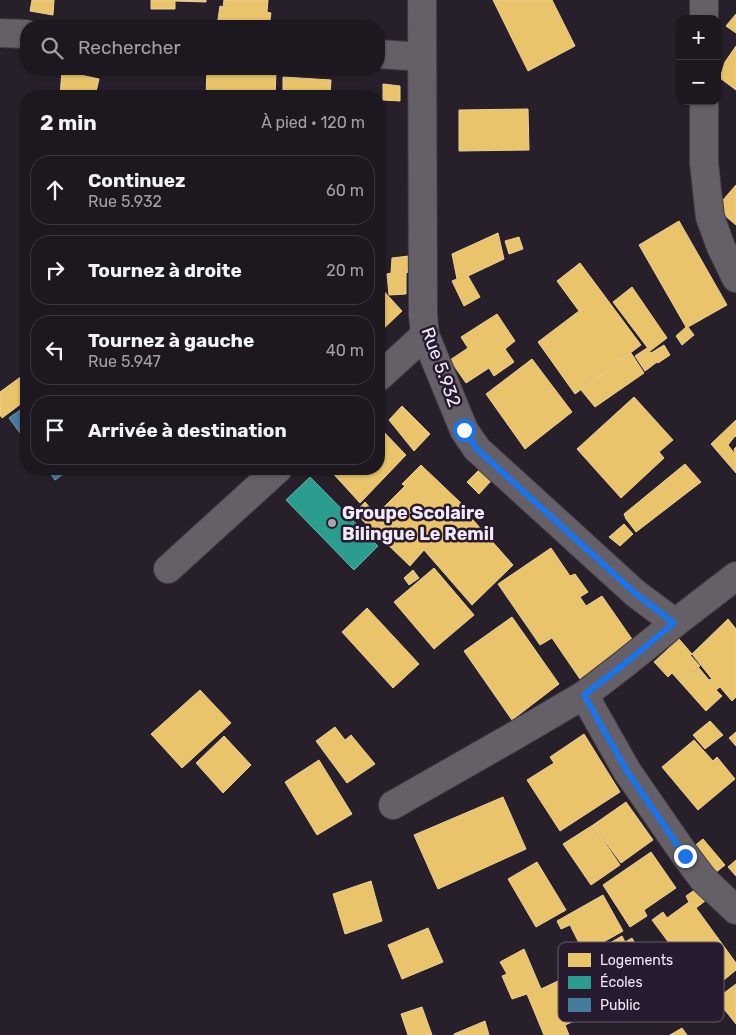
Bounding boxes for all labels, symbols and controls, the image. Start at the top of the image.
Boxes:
map controls [676,15,721,105]
button: + [676,15,721,60]
search box [20,20,385,75]
icon: search [38,34,66,62]
text: Rechercher [78,36,181,59]
button: − [676,60,721,105]
text: 2 min [40,110,97,135]
text: À pied · 120 m [261,113,365,132]
text: Continuez [88,169,186,192]
icon: ahead [41,176,69,204]
text: 60 m [326,181,364,200]
text: Rue 5.932 [88,192,162,211]
icon: right [41,256,69,284]
text: Tournez à droite [88,259,242,282]
text: 20 m [326,261,364,280]
street label: Rue 5.932 [416,324,466,410]
text: Tournez à gauche [88,329,254,352]
icon: left [41,336,69,364]
text: 40 m [326,341,364,360]
text: Rue 5.947 [88,352,161,371]
icon: arrive [41,416,69,444]
text: Arrivée à destination [88,419,287,442]
route start [453,419,476,442]
place label: Groupe Scolaire Bilingue Le Remil [342,502,494,545]
marker: Groupe Scolaire Bilingue Le Remil [326,517,338,529]
route end [674,845,697,868]
legend [558,942,724,1022]
text: Logements [600,952,673,969]
text: Écoles [600,973,643,991]
text: Public [600,997,641,1014]

